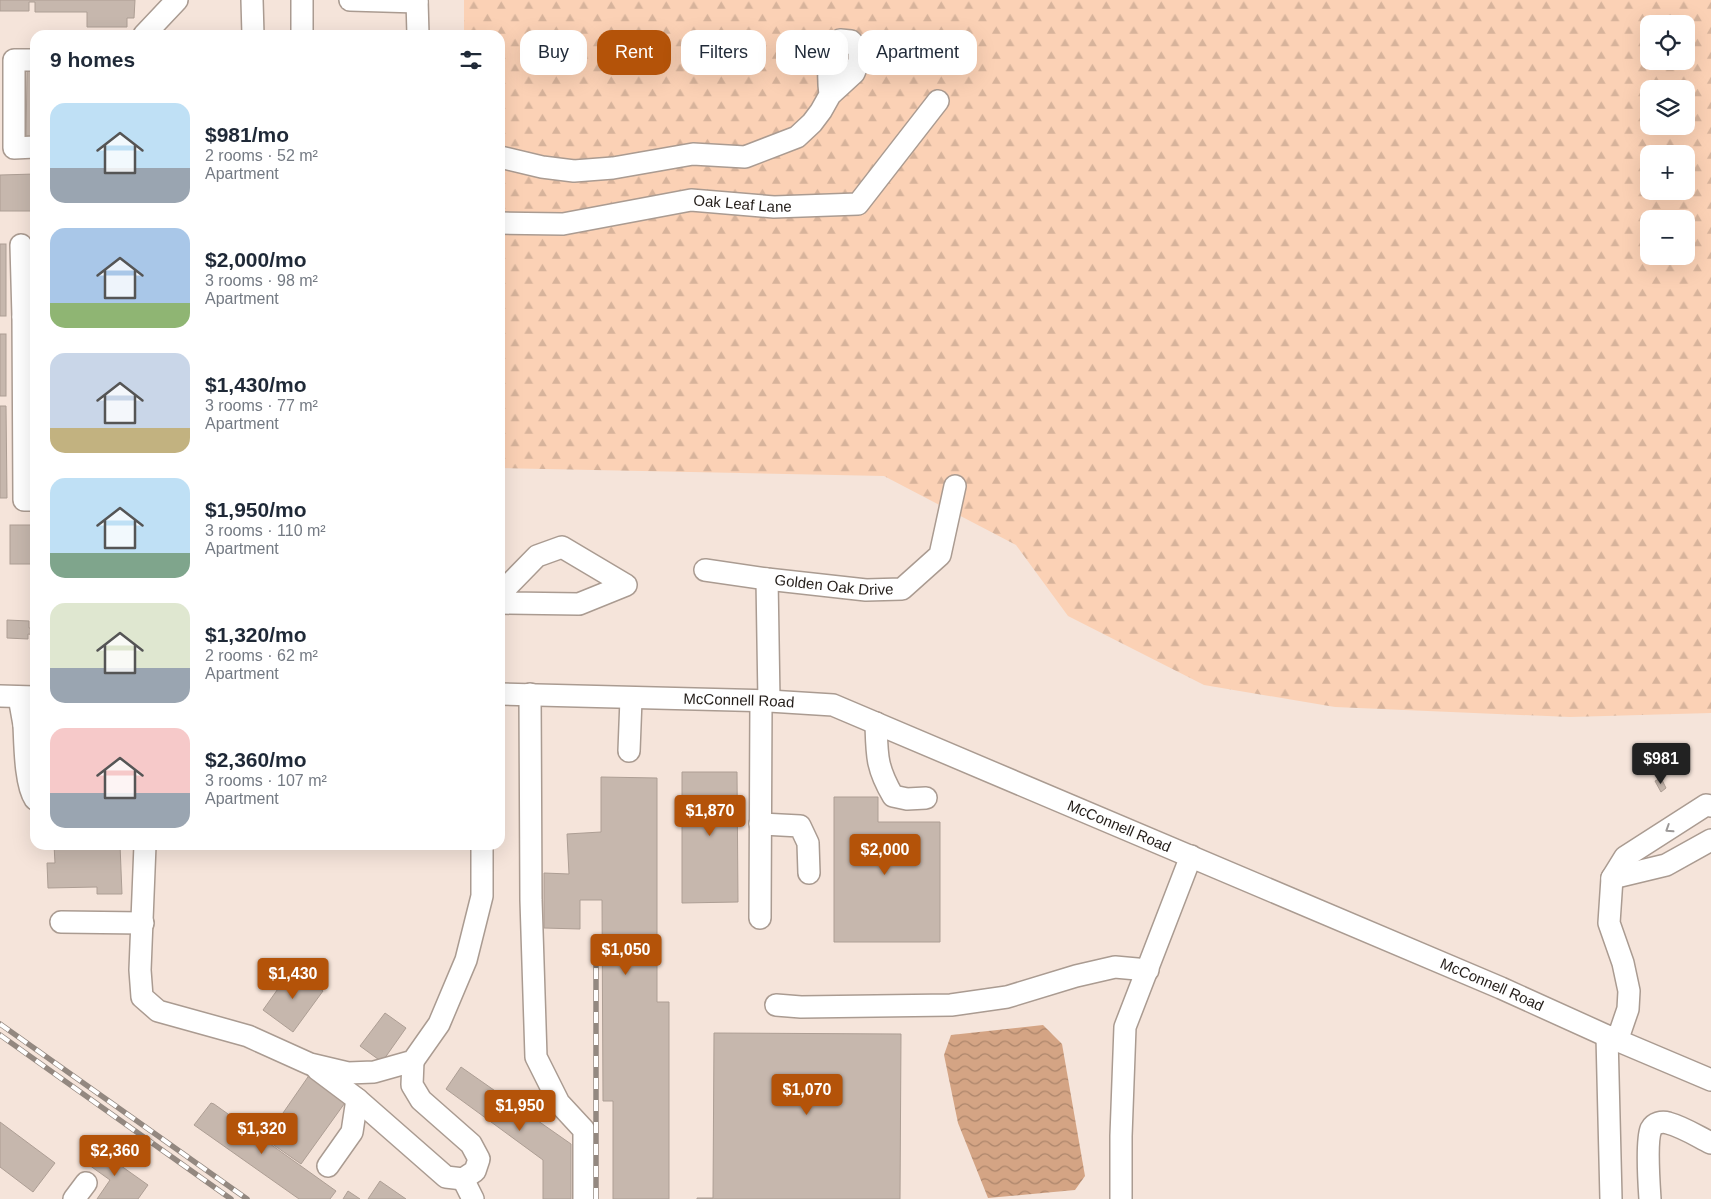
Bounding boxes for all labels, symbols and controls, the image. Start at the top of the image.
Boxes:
map controls [1640,15,1695,265]
button: locate [1640,15,1695,70]
chip: Buy [520,30,587,75]
chip: Rent [597,30,671,75]
chip: Filters [681,30,766,75]
chip: New [776,30,848,75]
chip: Apartment [858,30,977,75]
icon: filters [457,46,485,74]
text: 9 homes [50,48,135,71]
button: layers [1640,80,1695,135]
icon: home [90,123,150,183]
text: $981/mo [205,123,289,146]
button: + [1640,145,1695,200]
text: 2 rooms · 52 m² [205,147,318,164]
text: Apartment [205,165,279,182]
street label: Oak Leaf Lane [693,191,792,215]
button: − [1640,210,1695,265]
icon: home [90,248,150,308]
text: $2,000/mo [205,248,307,271]
text: 3 rooms · 98 m² [205,272,318,289]
text: Apartment [205,290,279,307]
icon: home [90,373,150,433]
text: $1,430/mo [205,373,307,396]
text: 3 rooms · 77 m² [205,397,318,414]
text: Apartment [205,415,279,432]
icon: home [90,498,150,558]
text: $1,950/mo [205,498,307,521]
text: 3 rooms · 110 m² [205,522,326,539]
text: Apartment [205,540,279,557]
street label: Golden Oak Drive [774,571,894,598]
icon: home [90,623,150,683]
text: $1,320/mo [205,623,307,646]
text: 2 rooms · 62 m² [205,647,318,664]
text: Apartment [205,665,279,682]
street label: McConnell Road [683,690,795,711]
pin: $981 [1631,742,1691,785]
icon: home [90,748,150,808]
text: $2,360/mo [205,748,307,771]
text: $981 [1643,750,1679,767]
text: 3 rooms · 107 m² [205,772,327,789]
text: Apartment [205,790,279,807]
pin: $1,870 [669,794,751,837]
street label: McConnell Road [1065,796,1174,855]
text: $1,870 [686,802,734,819]
one-way arrow [1666,822,1675,832]
pin: $2,000 [844,834,926,876]
text: $2,000 [861,841,909,858]
pin: $1,050 [585,934,667,976]
text: $1,050 [602,941,650,958]
street label: McConnell Road [1438,954,1546,1014]
pin: $1,430 [252,958,334,1000]
text: $1,430 [269,965,317,982]
pin: $1,070 [766,1074,848,1116]
text: $1,070 [783,1081,831,1098]
pin: $1,950 [479,1090,561,1132]
text: $1,950 [496,1097,544,1114]
pin: $1,320 [221,1112,303,1155]
text: $1,320 [238,1120,286,1137]
pin: $2,360 [74,1134,156,1177]
text: $2,360 [91,1142,139,1159]

